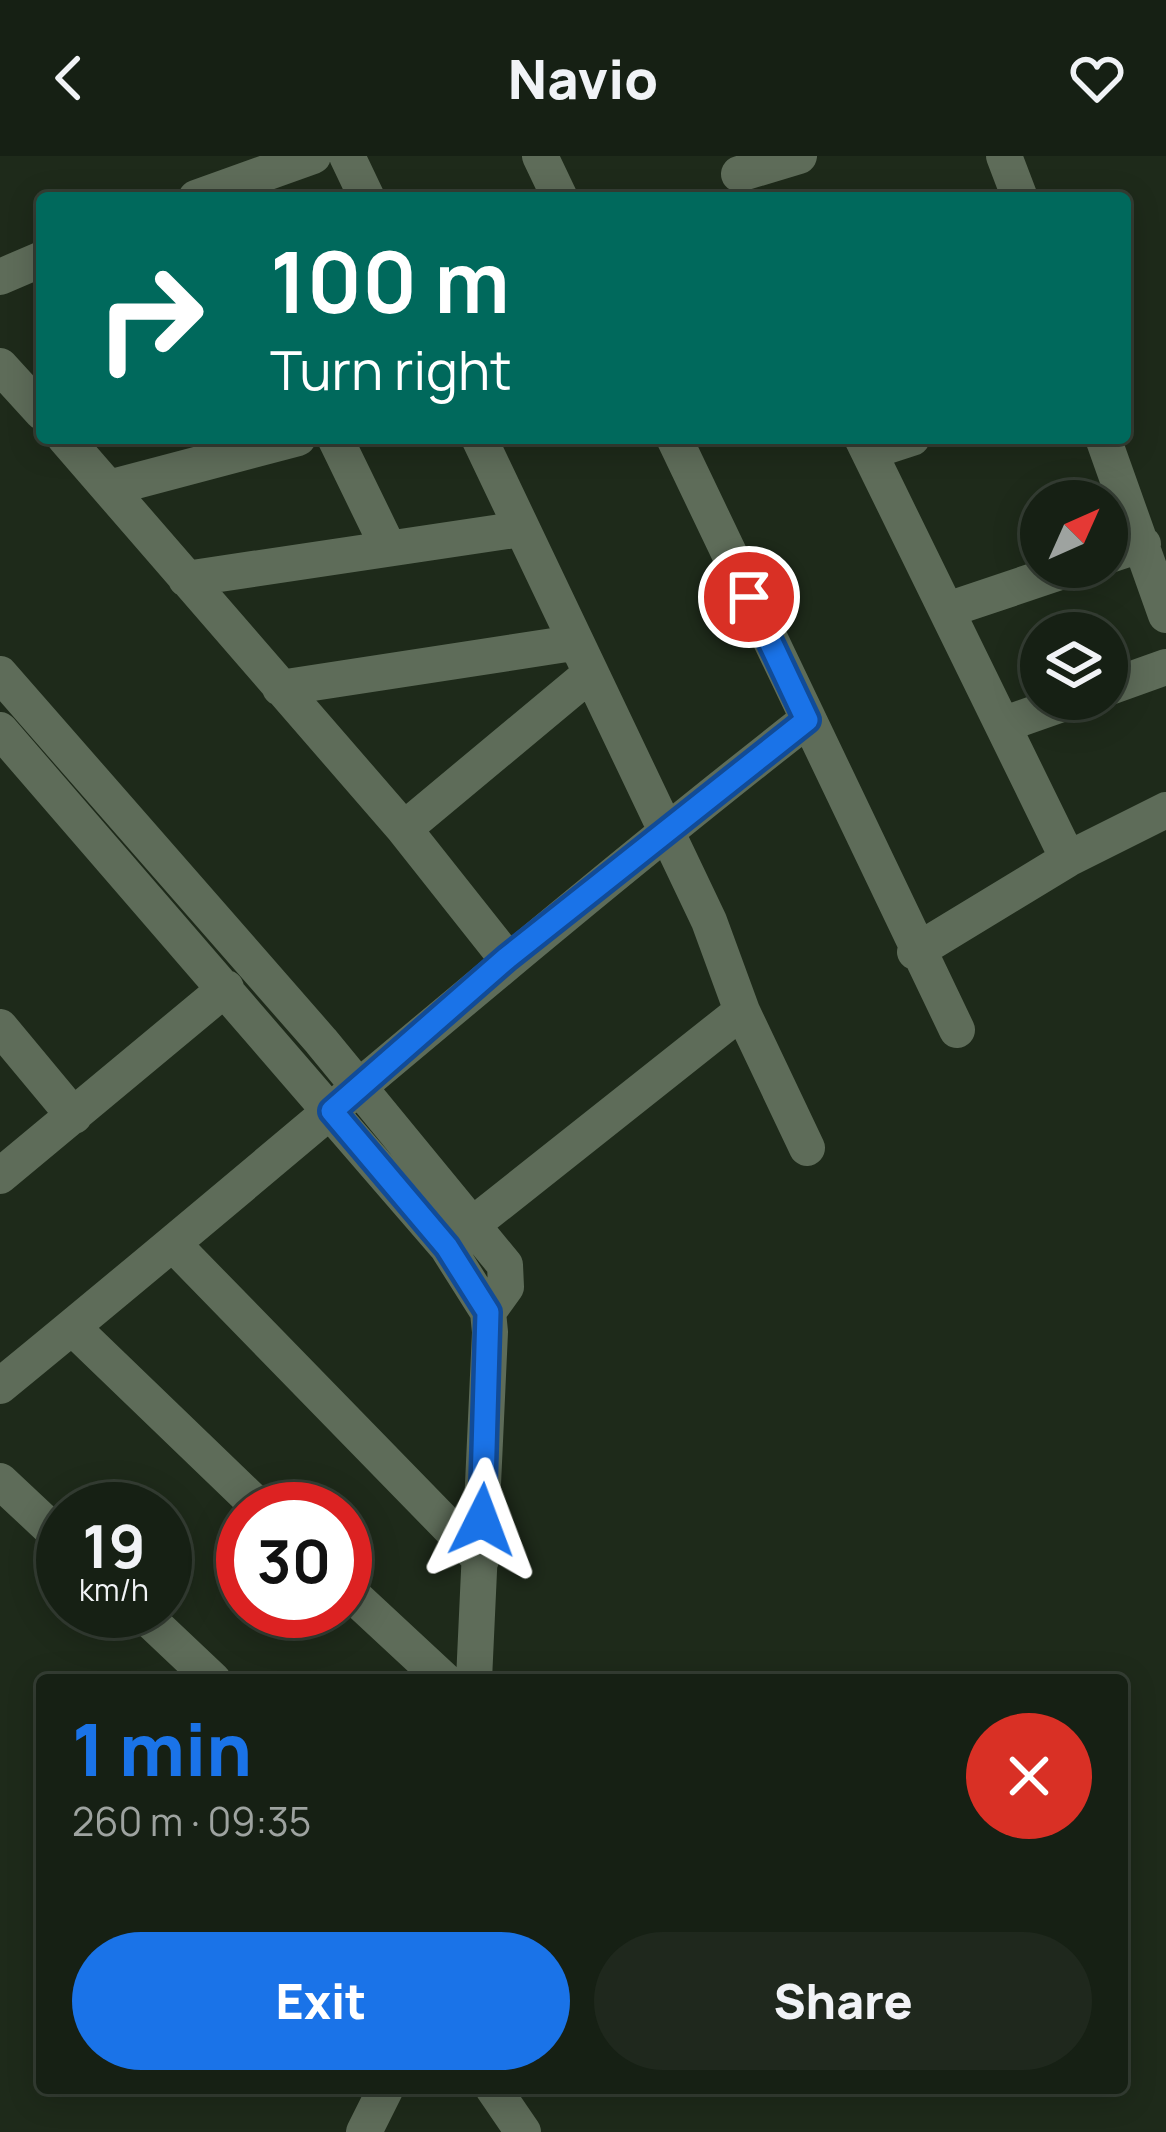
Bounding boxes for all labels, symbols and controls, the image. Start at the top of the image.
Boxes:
text: Navio [508,41,658,115]
icon: back [36,45,102,111]
icon: heart [1064,45,1130,111]
text: 100 m [270,223,510,338]
icon: right [72,240,228,396]
text: Turn right [270,332,512,406]
north arrow [1020,480,1128,588]
map controls [1020,480,1128,720]
pin [698,546,800,648]
icon: arrive [716,564,782,630]
button: layers [1020,612,1128,720]
position arrow [419,1457,545,1583]
speed limit sign: 30 [216,1482,372,1638]
text: 19 [82,1504,146,1586]
text: km/h [79,1569,149,1610]
text: 1 min [72,1699,252,1798]
button: close [966,1713,1092,1839]
text: 260 m · 09:35 [72,1794,311,1848]
button: Exit [72,1932,570,2070]
button: Share [594,1932,1092,2070]

